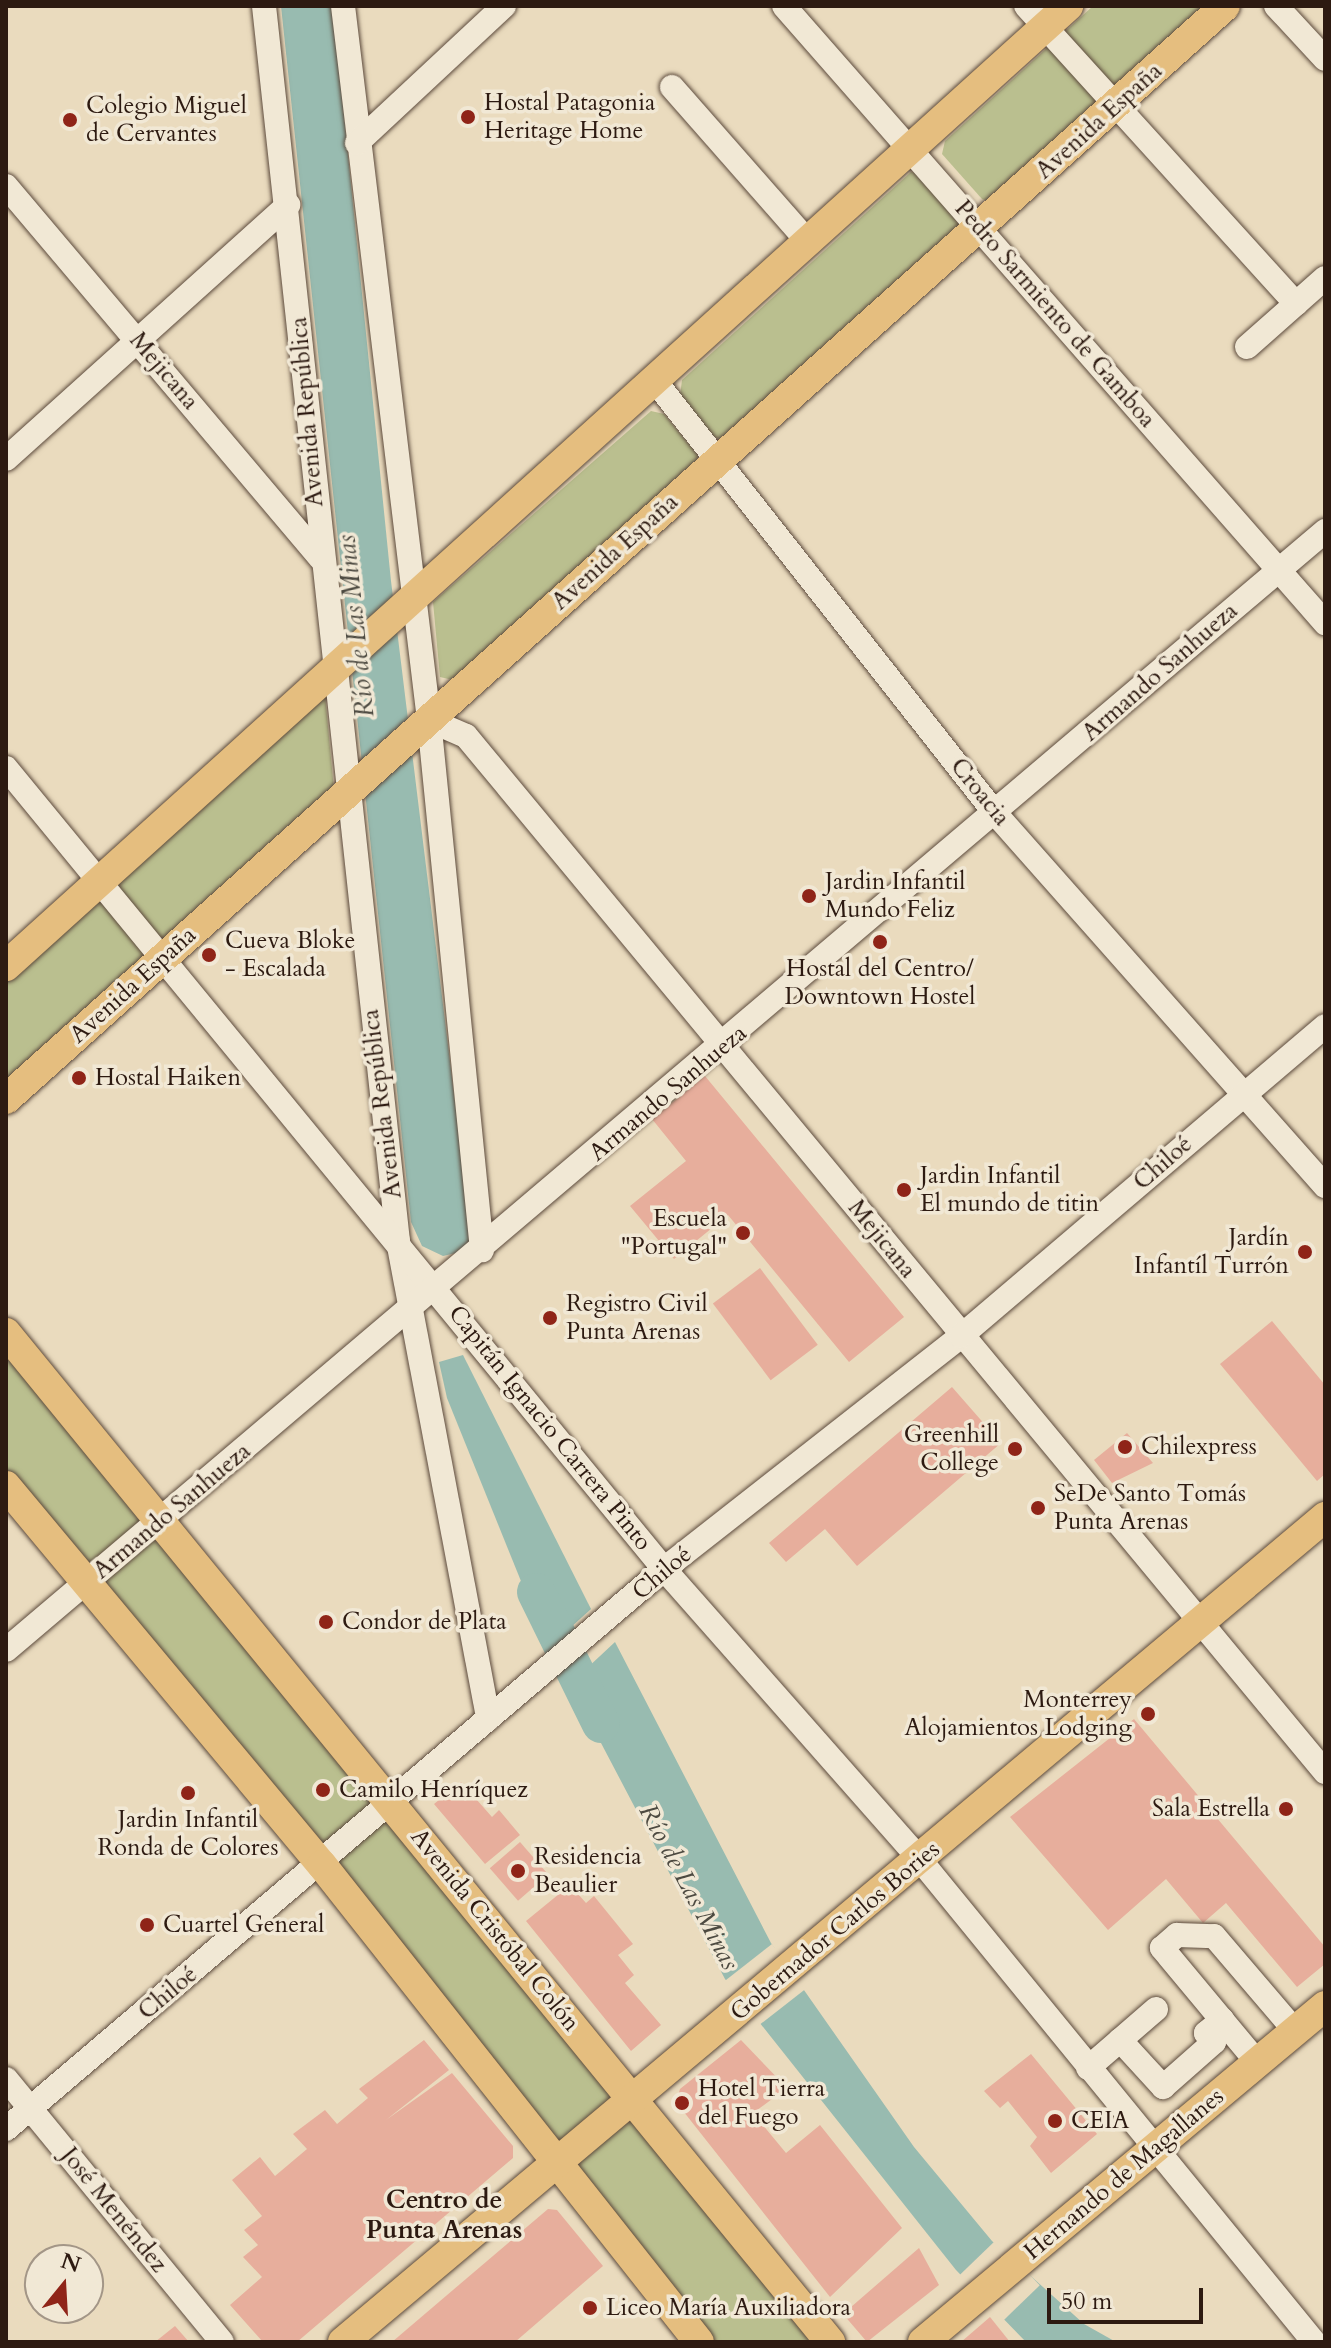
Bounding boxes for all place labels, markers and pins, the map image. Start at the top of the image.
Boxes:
place label: Hostal Patagonia Heritage Home [484,89,655,145]
place label: Colegio Miguel de Cervantes [86,92,247,148]
marker: Hostal Patagonia Heritage Home [459,108,477,126]
marker: Colegio Miguel de Cervantes [61,111,79,129]
place label: Jardin Infantil Mundo Feliz [825,868,965,924]
marker: Jardin Infantil Mundo Feliz [800,887,818,905]
place label: Cueva Bloke - Escalada [225,927,356,983]
marker: Hostal del Centro/ Downtown Hostel [871,933,889,951]
marker: Cueva Bloke - Escalada [200,946,218,964]
place label: Hostal del Centro/ Downtown Hostel [785,955,975,1011]
place label: Hostal Haiken [95,1064,241,1092]
marker: Hostal Haiken [70,1069,88,1087]
place label: Jardin Infantil El mundo de titin [920,1162,1099,1218]
marker: Jardin Infantil El mundo de titin [895,1181,913,1199]
place label: Escuela "Portugal" [621,1205,727,1261]
marker: Escuela "Portugal" [734,1224,752,1242]
place label: Jardín Infantíl Turrón [1134,1224,1289,1280]
marker: Jardín Infantíl Turrón [1296,1243,1314,1261]
place label: Registro Civil Punta Arenas [566,1290,708,1346]
marker: Registro Civil Punta Arenas [541,1309,559,1327]
place label: Greenhill College [904,1421,999,1477]
place label: Chilexpress [1141,1433,1257,1461]
marker: Chilexpress [1116,1438,1134,1456]
marker: Greenhill College [1006,1440,1024,1458]
place label: SeDe Santo Tomás Punta Arenas [1054,1480,1246,1536]
marker: SeDe Santo Tomás Punta Arenas [1029,1499,1047,1517]
place label: Condor de Plata [342,1608,507,1636]
marker: Condor de Plata [317,1613,335,1631]
place label: Monterrey Alojamientos Lodging [905,1686,1132,1742]
marker: Monterrey Alojamientos Lodging [1139,1705,1157,1723]
place label: Camilo Henríquez [339,1776,528,1804]
marker: Camilo Henríquez [314,1781,332,1799]
marker: Jardin Infantil Ronda de Colores [179,1784,197,1802]
place label: Sala Estrella [1152,1795,1270,1823]
marker: Sala Estrella [1277,1800,1295,1818]
place label: Jardin Infantil Ronda de Colores [97,1806,279,1862]
place label: Residencia Beaulier [534,1843,642,1899]
marker: Residencia Beaulier [509,1862,527,1880]
place label: Cuartel General [163,1911,324,1939]
marker: Cuartel General [138,1916,156,1934]
place label: Hotel Tierra del Fuego [698,2075,825,2131]
marker: Hotel Tierra del Fuego [673,2094,691,2112]
place label: CEIA [1071,2107,1129,2135]
marker: CEIA [1046,2112,1064,2130]
place label: Liceo María Auxiliadora [606,2294,851,2322]
marker: Liceo María Auxiliadora [581,2299,599,2317]

